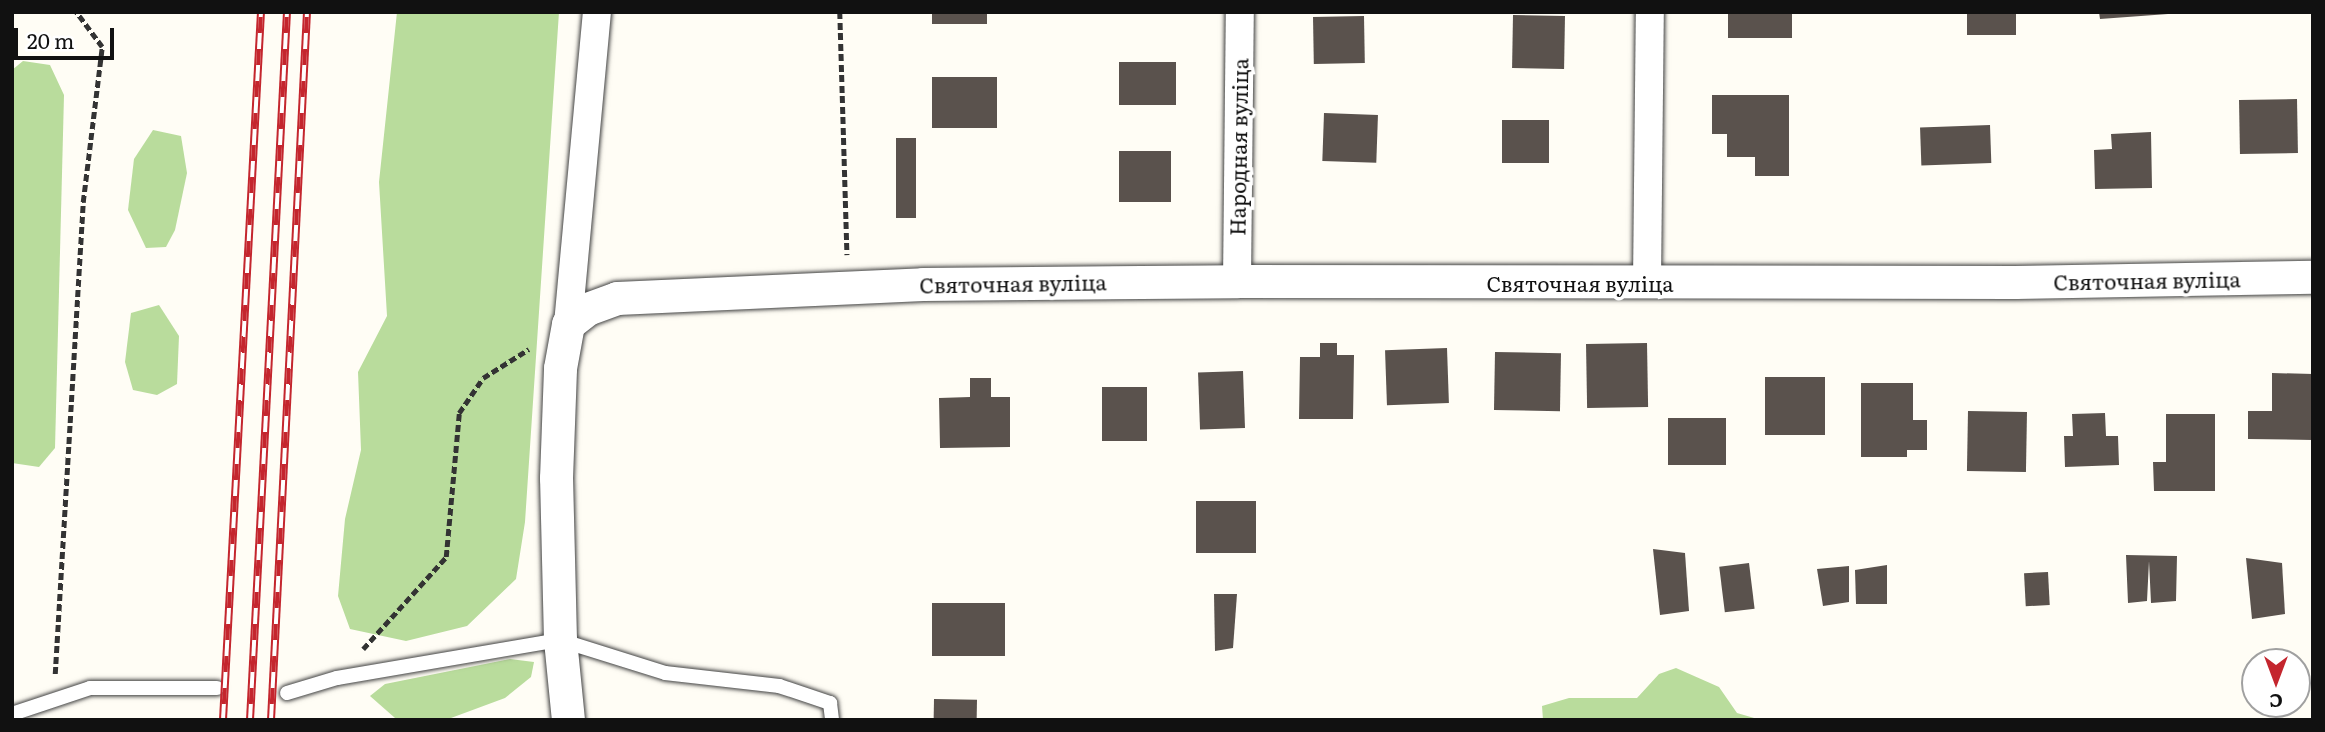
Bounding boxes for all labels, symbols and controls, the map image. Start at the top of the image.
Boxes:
scale bar [18,14,117,58]
text: 20 m [27,24,74,55]
street label: Народная вуліца [1224,58,1252,236]
street label: Святочная вуліца [2053,266,2241,294]
street label: Святочная вуліца [919,269,1107,297]
street label: Святочная вуліца [1486,270,1674,296]
north arrow [2241,648,2311,718]
text: С [2269,688,2283,716]

